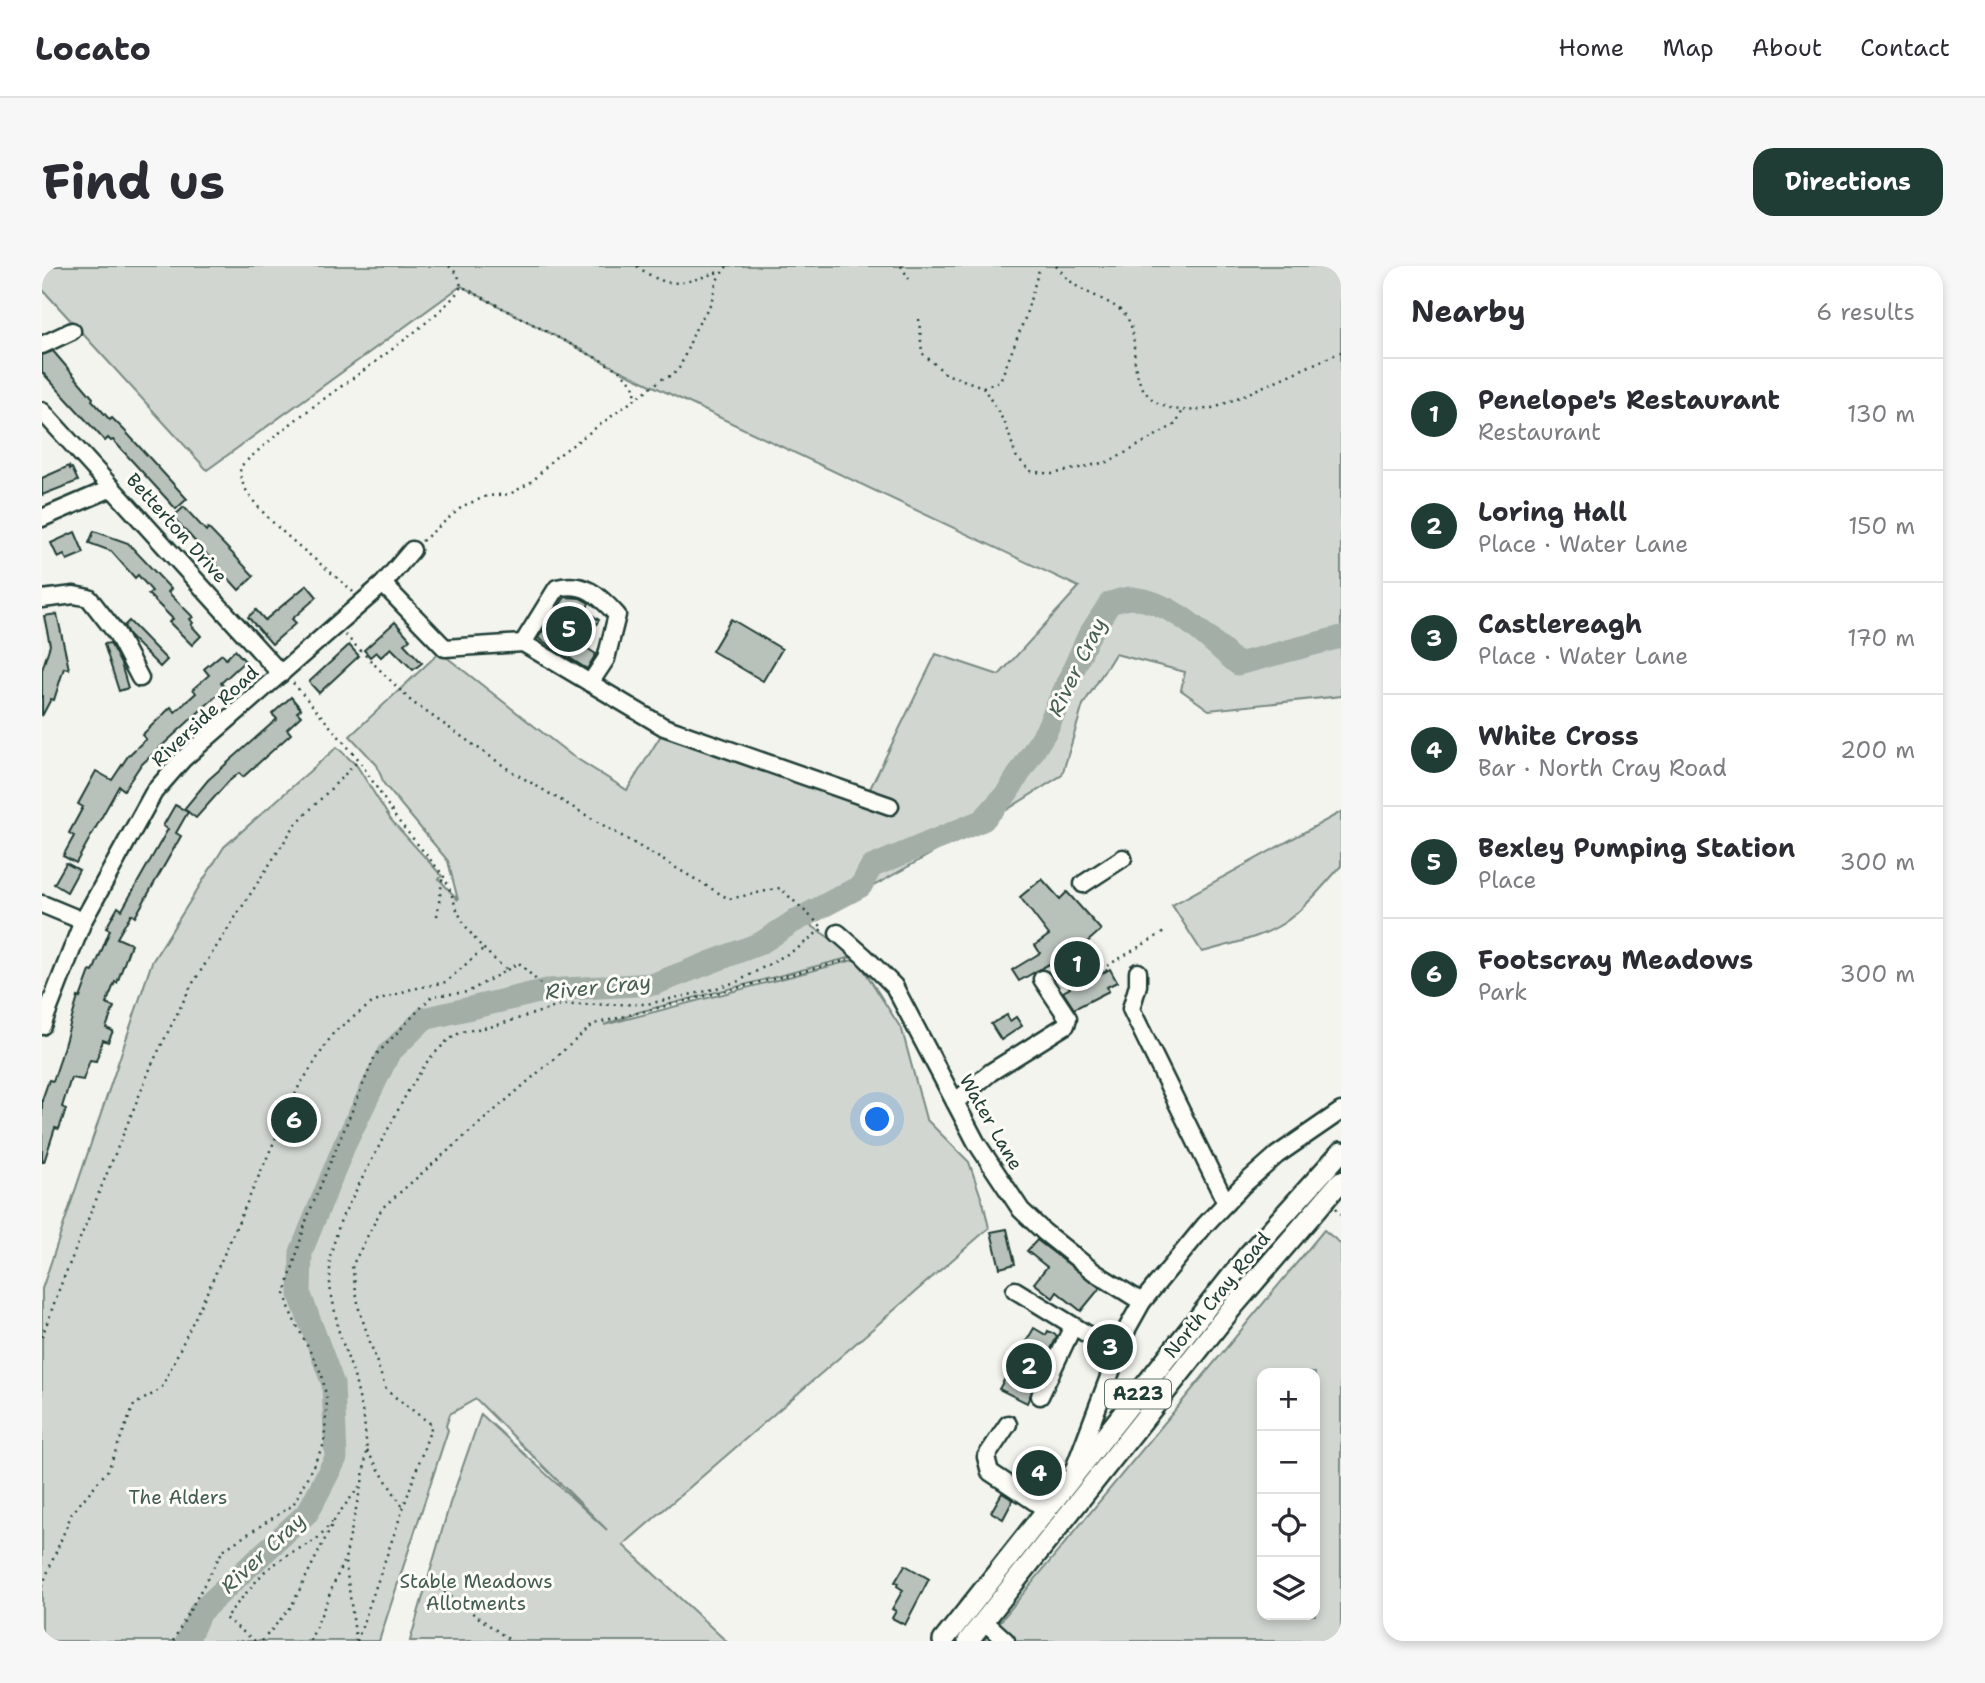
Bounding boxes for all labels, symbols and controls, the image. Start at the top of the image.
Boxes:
text: Locato [35,26,151,71]
text: Home [1558,32,1624,64]
text: Map [1662,32,1714,64]
text: About [1752,32,1822,64]
text: Contact [1860,32,1950,64]
button: Directions [1753,148,1943,216]
text: Find us [42,149,225,215]
text: Nearby [1411,291,1526,332]
text: 6 results [1816,297,1915,327]
text: Penelope's Restaurant [1478,382,1780,417]
text: 1 [1429,399,1439,429]
text: 130 m [1847,399,1915,429]
text: Restaurant [1478,417,1601,447]
street label: Betterton Drive [121,468,233,588]
text: Loring Hall [1478,494,1627,529]
text: 2 [1426,511,1442,541]
text: 150 m [1848,511,1915,541]
text: Place · Water Lane [1478,529,1688,559]
pin: 5 [546,603,592,655]
text: Castlereagh [1478,606,1642,641]
water label: River Cray [1041,613,1113,721]
text: 3 [1426,623,1442,653]
text: 170 m [1847,623,1915,653]
text: Place · Water Lane [1478,641,1688,671]
street label: Riverside Road [146,660,264,772]
text: White Cross [1478,718,1639,753]
text: 4 [1426,735,1442,765]
text: 200 m [1840,735,1915,765]
text: Bar · North Cray Road [1478,753,1727,783]
text: Bexley Pumping Station [1478,830,1795,865]
text: 5 [1427,847,1441,877]
text: 300 m [1840,847,1915,877]
text: Place [1478,865,1537,895]
pin: 1 [1054,938,1100,990]
text: Footscray Meadows [1478,942,1753,977]
text: 6 [1426,959,1442,989]
text: 300 m [1840,959,1915,989]
water label: River Cray [543,967,653,1007]
text: Park [1478,977,1527,1007]
street label: Water Lane [953,1069,1029,1175]
pin: 6 [271,1094,317,1146]
your location [860,1102,894,1136]
street label: North Cray Road [1158,1227,1276,1363]
pin: 3 [1087,1321,1133,1373]
pin: 2 [1006,1340,1052,1392]
map controls [1257,1368,1320,1620]
button: + [1257,1368,1320,1431]
road number: A223 [1105,1380,1171,1408]
button: − [1257,1431,1320,1494]
pin: 4 [1016,1447,1062,1499]
park label: The Alders [129,1485,227,1510]
button: locate [1257,1494,1320,1557]
water label: River Cray [214,1506,312,1600]
button: layers [1257,1557,1320,1620]
park label: Stable Meadows Allotments [399,1569,553,1616]

